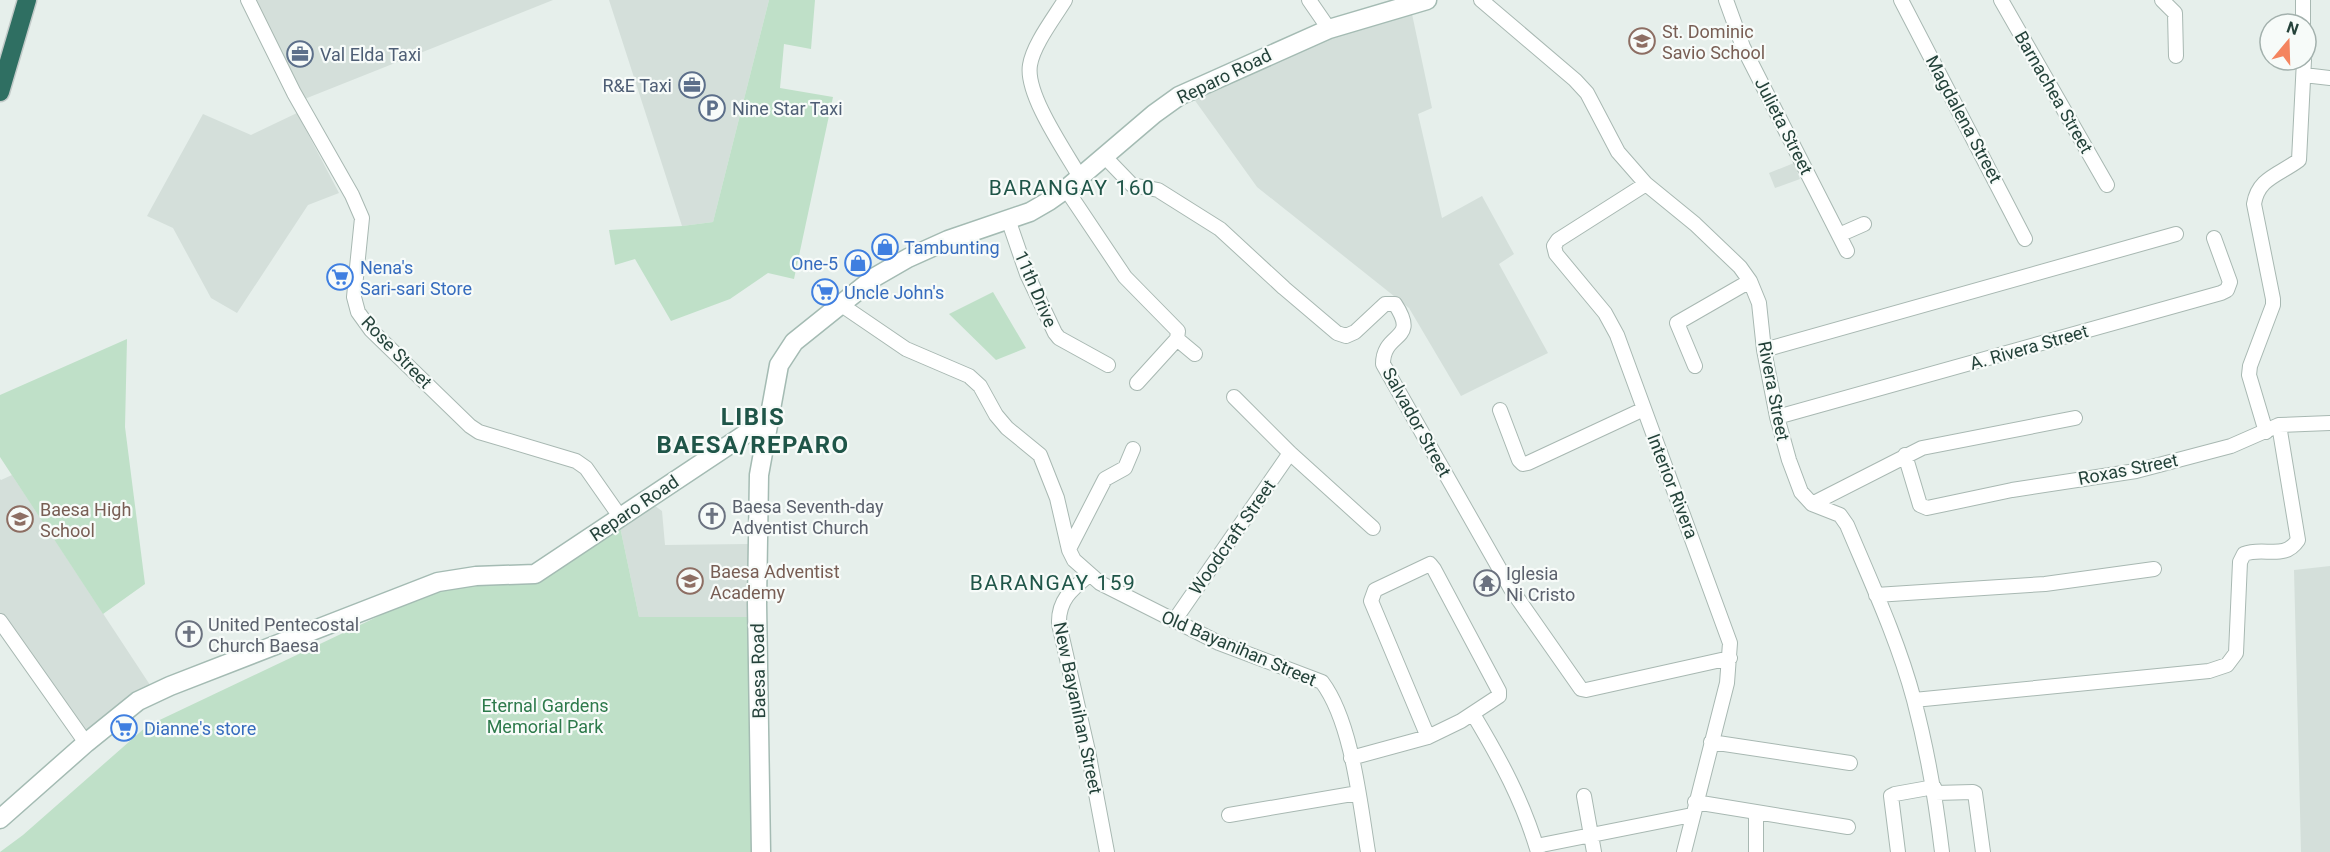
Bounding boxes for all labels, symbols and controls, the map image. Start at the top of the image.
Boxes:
north arrow [2258,12,2318,72]
text: N [2284,17,2301,39]
place label: St. Dominic Savio School [1662,21,1765,63]
school or university icon: St. Dominic Savio School [1627,26,1657,56]
street label: Barnachea Street [2011,27,2098,157]
office icon: Val Elda Taxi [285,39,315,69]
place label: Val Elda Taxi [320,44,421,65]
street label: Reparo Road [1173,44,1275,108]
street label: Magdalena Street [1922,52,2006,186]
office icon: R&E Taxi [677,70,707,100]
street label: Julieta Street [1751,74,1817,178]
place label: R&E Taxi [603,75,672,96]
parking icon: Nine Star Taxi [697,93,727,123]
place label: Nine Star Taxi [732,98,843,119]
district label: BARANGAY 160 [989,176,1155,200]
shop icon: Tambunting [870,232,900,262]
place label: Tambunting [904,237,1000,258]
shop icon: One-5 [843,248,873,278]
street label: 11th Drive [1011,248,1061,330]
place label: One-5 [791,253,838,274]
place label: Nena's Sari-sari Store [360,257,472,299]
supermarket icon: Nena's Sari-sari Store [325,262,355,292]
supermarket icon: Uncle John's [810,277,840,307]
place label: Uncle John's [844,282,944,303]
street label: Rose Street [357,312,437,393]
street label: A. Rivera Street [1967,320,2091,374]
street label: Rivera Street [1754,339,1794,443]
street label: Salvador Street [1378,364,1456,480]
district label: LIBIS BAESA/REPARO [656,403,850,459]
street label: Interior Rivera [1643,431,1703,541]
street label: Roxas Street [2076,449,2180,489]
street label: Reparo Road [586,471,682,545]
street label: Woodcraft Street [1185,475,1280,599]
place label: Baesa Seventh-day Adventist Church [732,496,884,538]
place label: Baesa High School [40,499,131,541]
church icon: Baesa Seventh-day Adventist Church [697,501,727,531]
school or university icon: Baesa High School [5,504,35,534]
place label: Baesa Adventist Academy [710,561,840,603]
place label: Iglesia Ni Cristo [1506,563,1575,605]
school or university icon: Baesa Adventist Academy [675,566,705,596]
temple icon: Iglesia Ni Cristo [1472,568,1502,598]
district label: BARANGAY 159 [970,571,1136,595]
street label: Old Bayanihan Street [1158,606,1320,690]
place label: United Pentecostal Church Baesa [208,614,359,656]
church icon: United Pentecostal Church Baesa [174,619,204,649]
street label: New Bayanihan Street [1050,620,1107,796]
street label: Baesa Road [747,623,769,719]
park label: Eternal Gardens Memorial Park [481,695,609,737]
supermarket icon: Dianne's store [109,713,139,743]
place label: Dianne's store [144,718,256,739]

